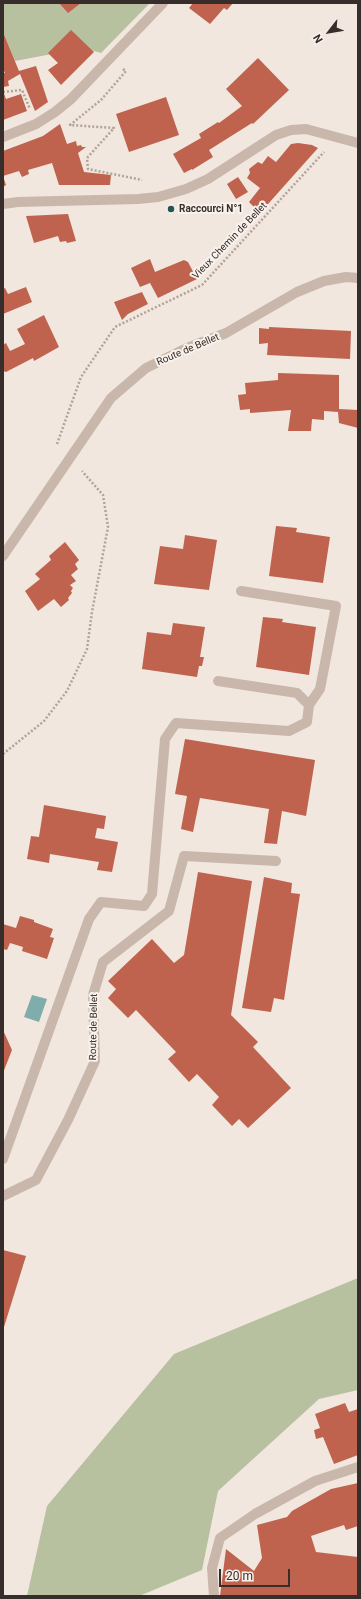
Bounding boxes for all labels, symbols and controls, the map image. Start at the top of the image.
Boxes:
north arrow [309,12,349,52]
text: N [311,32,326,45]
street label: Vieux Chemin de Bellet [190,200,270,282]
place label: Raccourci N°1 [179,203,243,215]
marker: Raccourci N°1 [166,204,176,214]
street label: Route de Bellet [155,331,221,369]
street label: Route de Bellet [87,993,101,1061]
scale bar [221,1561,292,1587]
text: 20 m [226,1569,253,1583]

